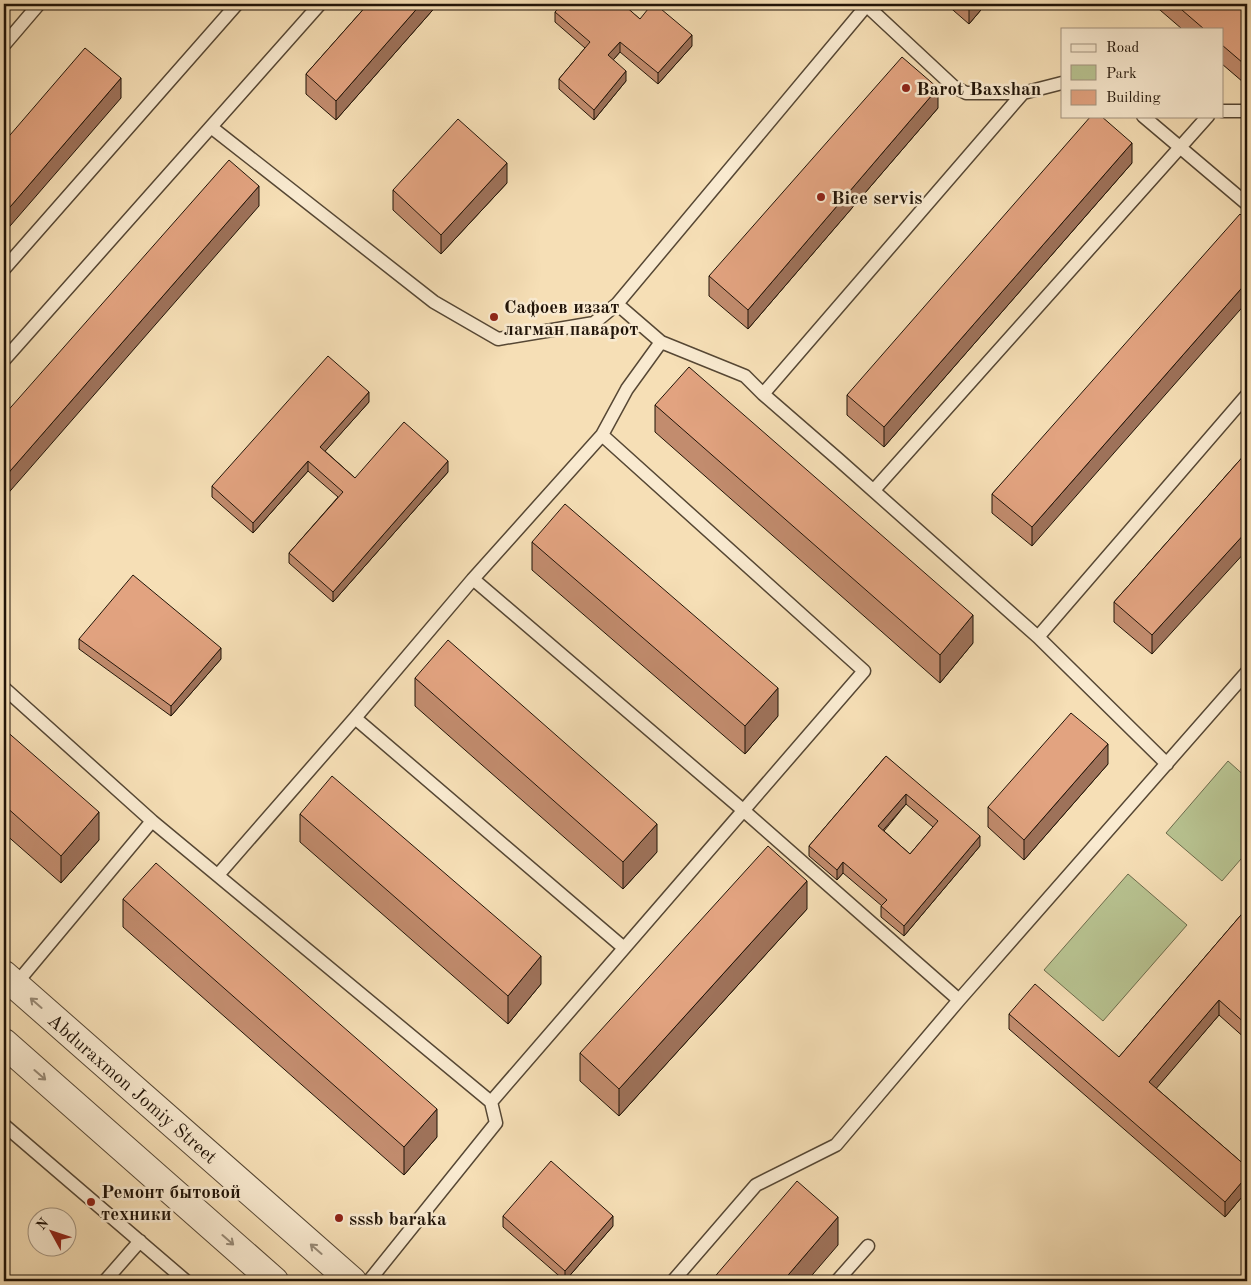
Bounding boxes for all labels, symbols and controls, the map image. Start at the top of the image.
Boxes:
legend [1061,28,1224,118]
text: Road [1106,41,1140,56]
text: Park [1106,67,1137,82]
place label: Barot Baxshan [916,81,1041,100]
marker: Barot Baxshan [900,82,912,94]
text: Building [1106,91,1161,106]
place label: Bice servis [831,190,923,209]
marker: Bice servis [815,191,827,203]
place label: Сафоев иззат лагман паварот [504,299,639,340]
marker: Сафоев иззат лагман паварот [488,311,500,323]
one-way arrow [30,998,43,1009]
street label: Abduraxmon Jomiy Street [43,1011,220,1168]
one-way arrow [34,1069,47,1081]
place label: Ремонт бытовой техники [101,1184,241,1225]
marker: Ремонт бытовой техники [85,1196,97,1208]
north arrow [28,1208,78,1258]
place label: sssb baraka [349,1211,447,1230]
marker: sssb baraka [333,1212,345,1224]
text: N [34,1215,52,1233]
one-way arrow [221,1234,234,1246]
one-way arrow [309,1243,322,1255]

